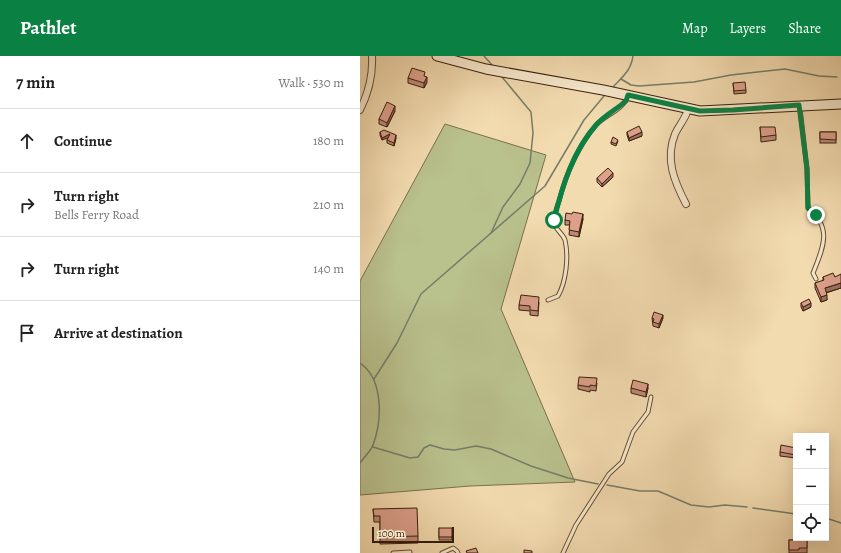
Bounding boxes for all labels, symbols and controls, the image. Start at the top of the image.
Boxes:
text: Pathlet [20,15,76,41]
text: Map [682,19,708,38]
text: Layers [730,19,766,38]
text: Share [788,19,821,38]
text: 7 min [16,71,55,94]
text: Walk · 530 m [278,74,344,91]
icon: ahead [16,130,38,152]
text: Continue [54,131,112,151]
text: 180 m [313,132,344,149]
text: Turn right [54,186,119,206]
icon: right [16,194,38,216]
text: 210 m [313,196,344,213]
text: Bells Ferry Road [54,206,139,223]
route end [807,206,825,224]
route start [545,211,563,229]
icon: right [16,258,38,280]
text: Turn right [54,259,119,279]
text: 140 m [313,260,344,277]
icon: arrive [16,322,38,344]
text: Arrive at destination [54,323,183,343]
map controls [793,433,829,541]
button: + [793,433,829,469]
button: − [793,469,829,505]
button: locate [793,505,829,541]
scale bar [372,525,454,544]
text: 100 m [378,526,405,541]

